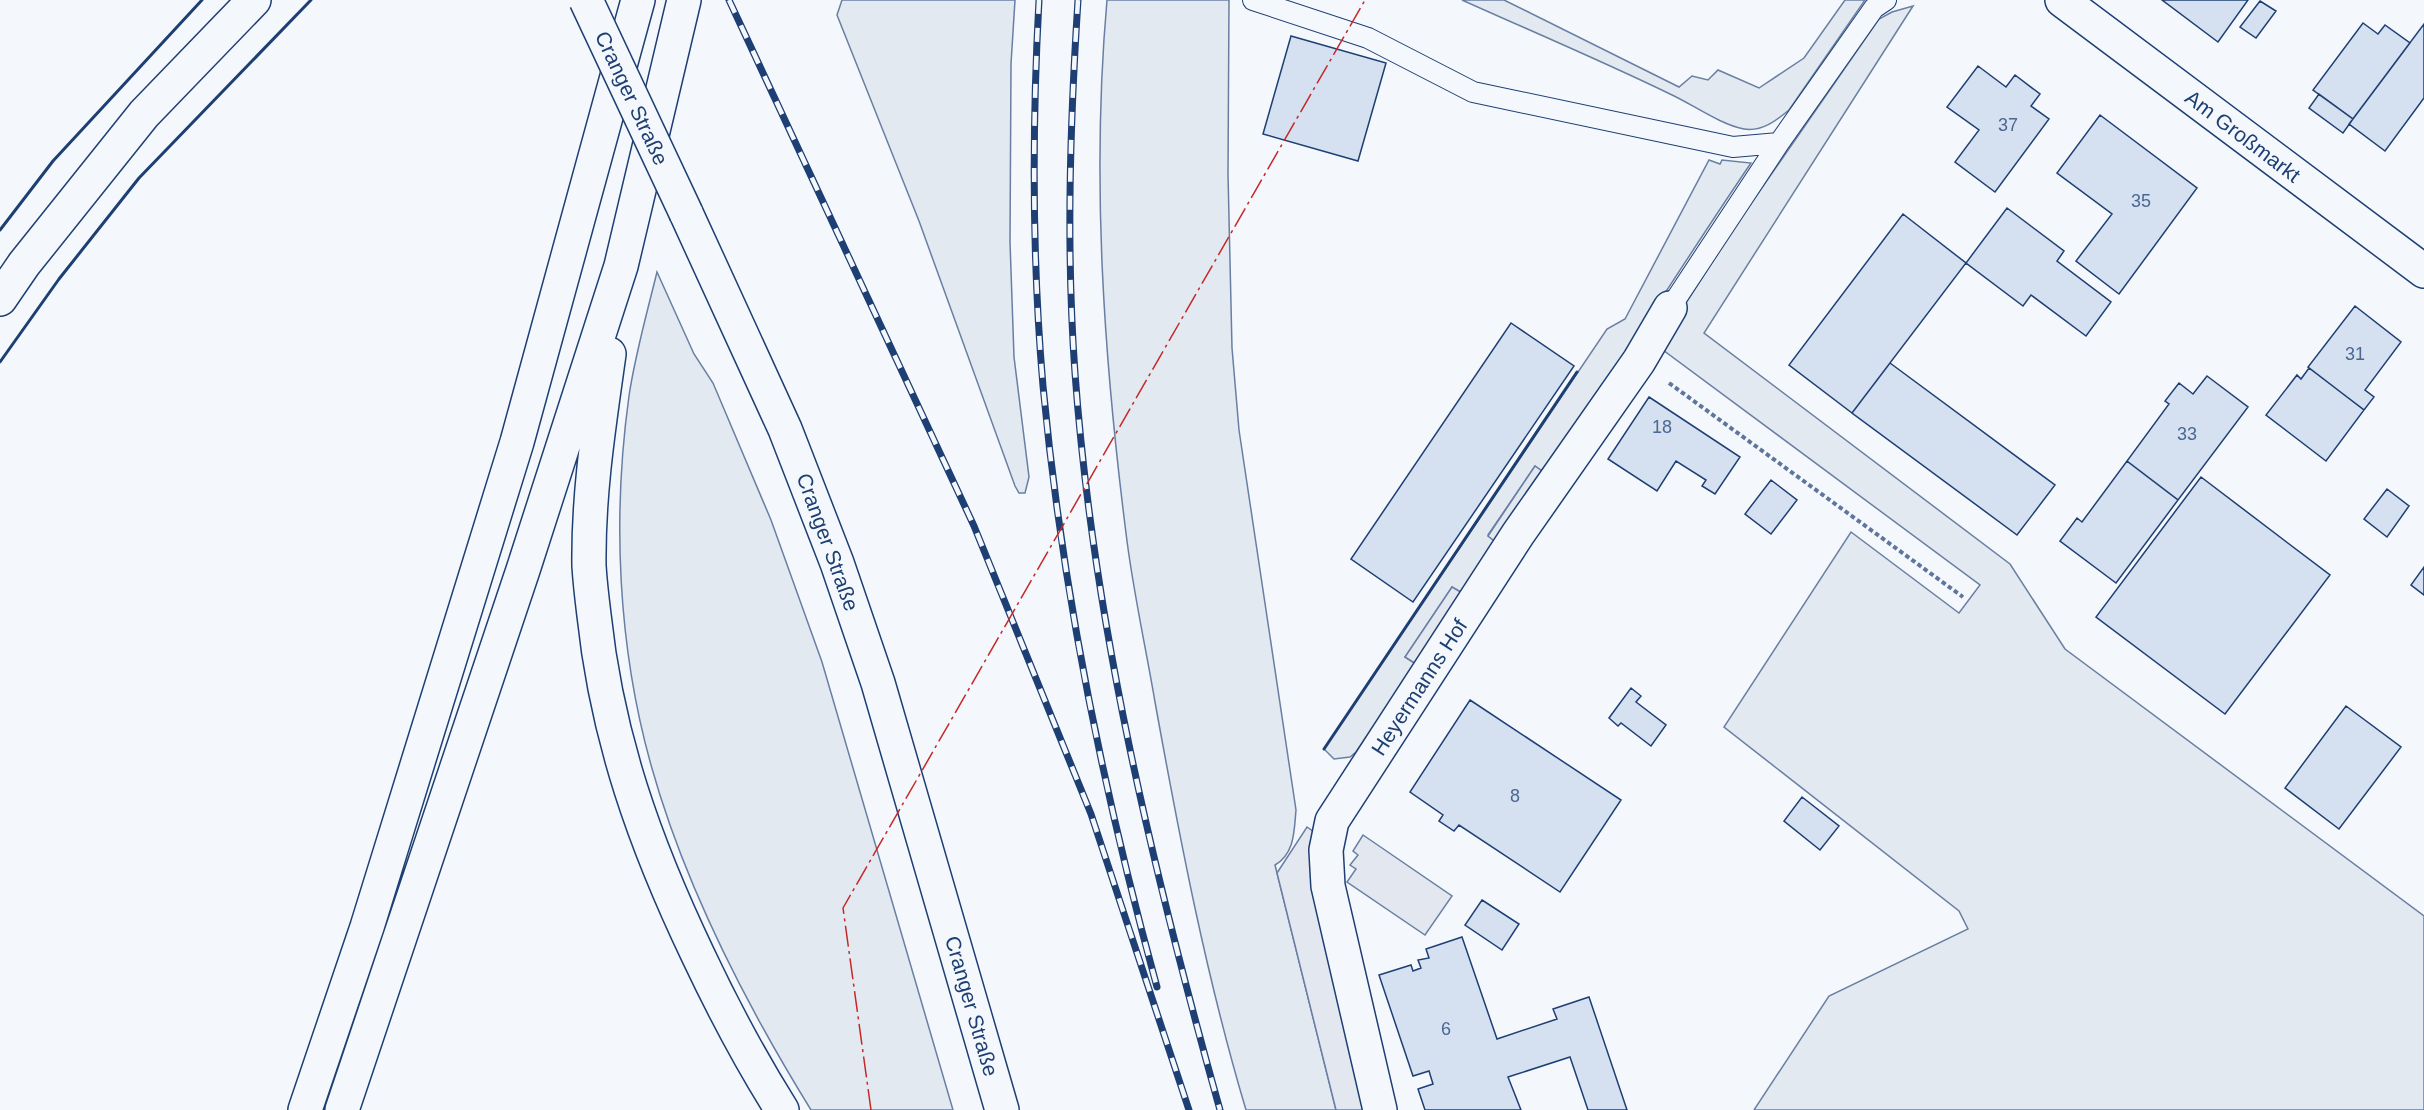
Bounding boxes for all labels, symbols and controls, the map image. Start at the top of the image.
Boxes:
street label: Cranger Straße [591,28,673,168]
street label: Am Großmarkt [2181,85,2305,187]
house number: 37 [1998,115,2018,135]
house number: 35 [2131,191,2151,211]
house number: 31 [2345,344,2365,364]
house number: 18 [1652,417,1672,437]
house number: 33 [2177,424,2197,444]
street label: Cranger Straße [792,470,864,614]
street label: Heyermanns Hof [1366,615,1472,759]
house number: 8 [1510,786,1520,806]
street label: Cranger Straße [941,933,1003,1079]
house number: 6 [1441,1019,1451,1039]

